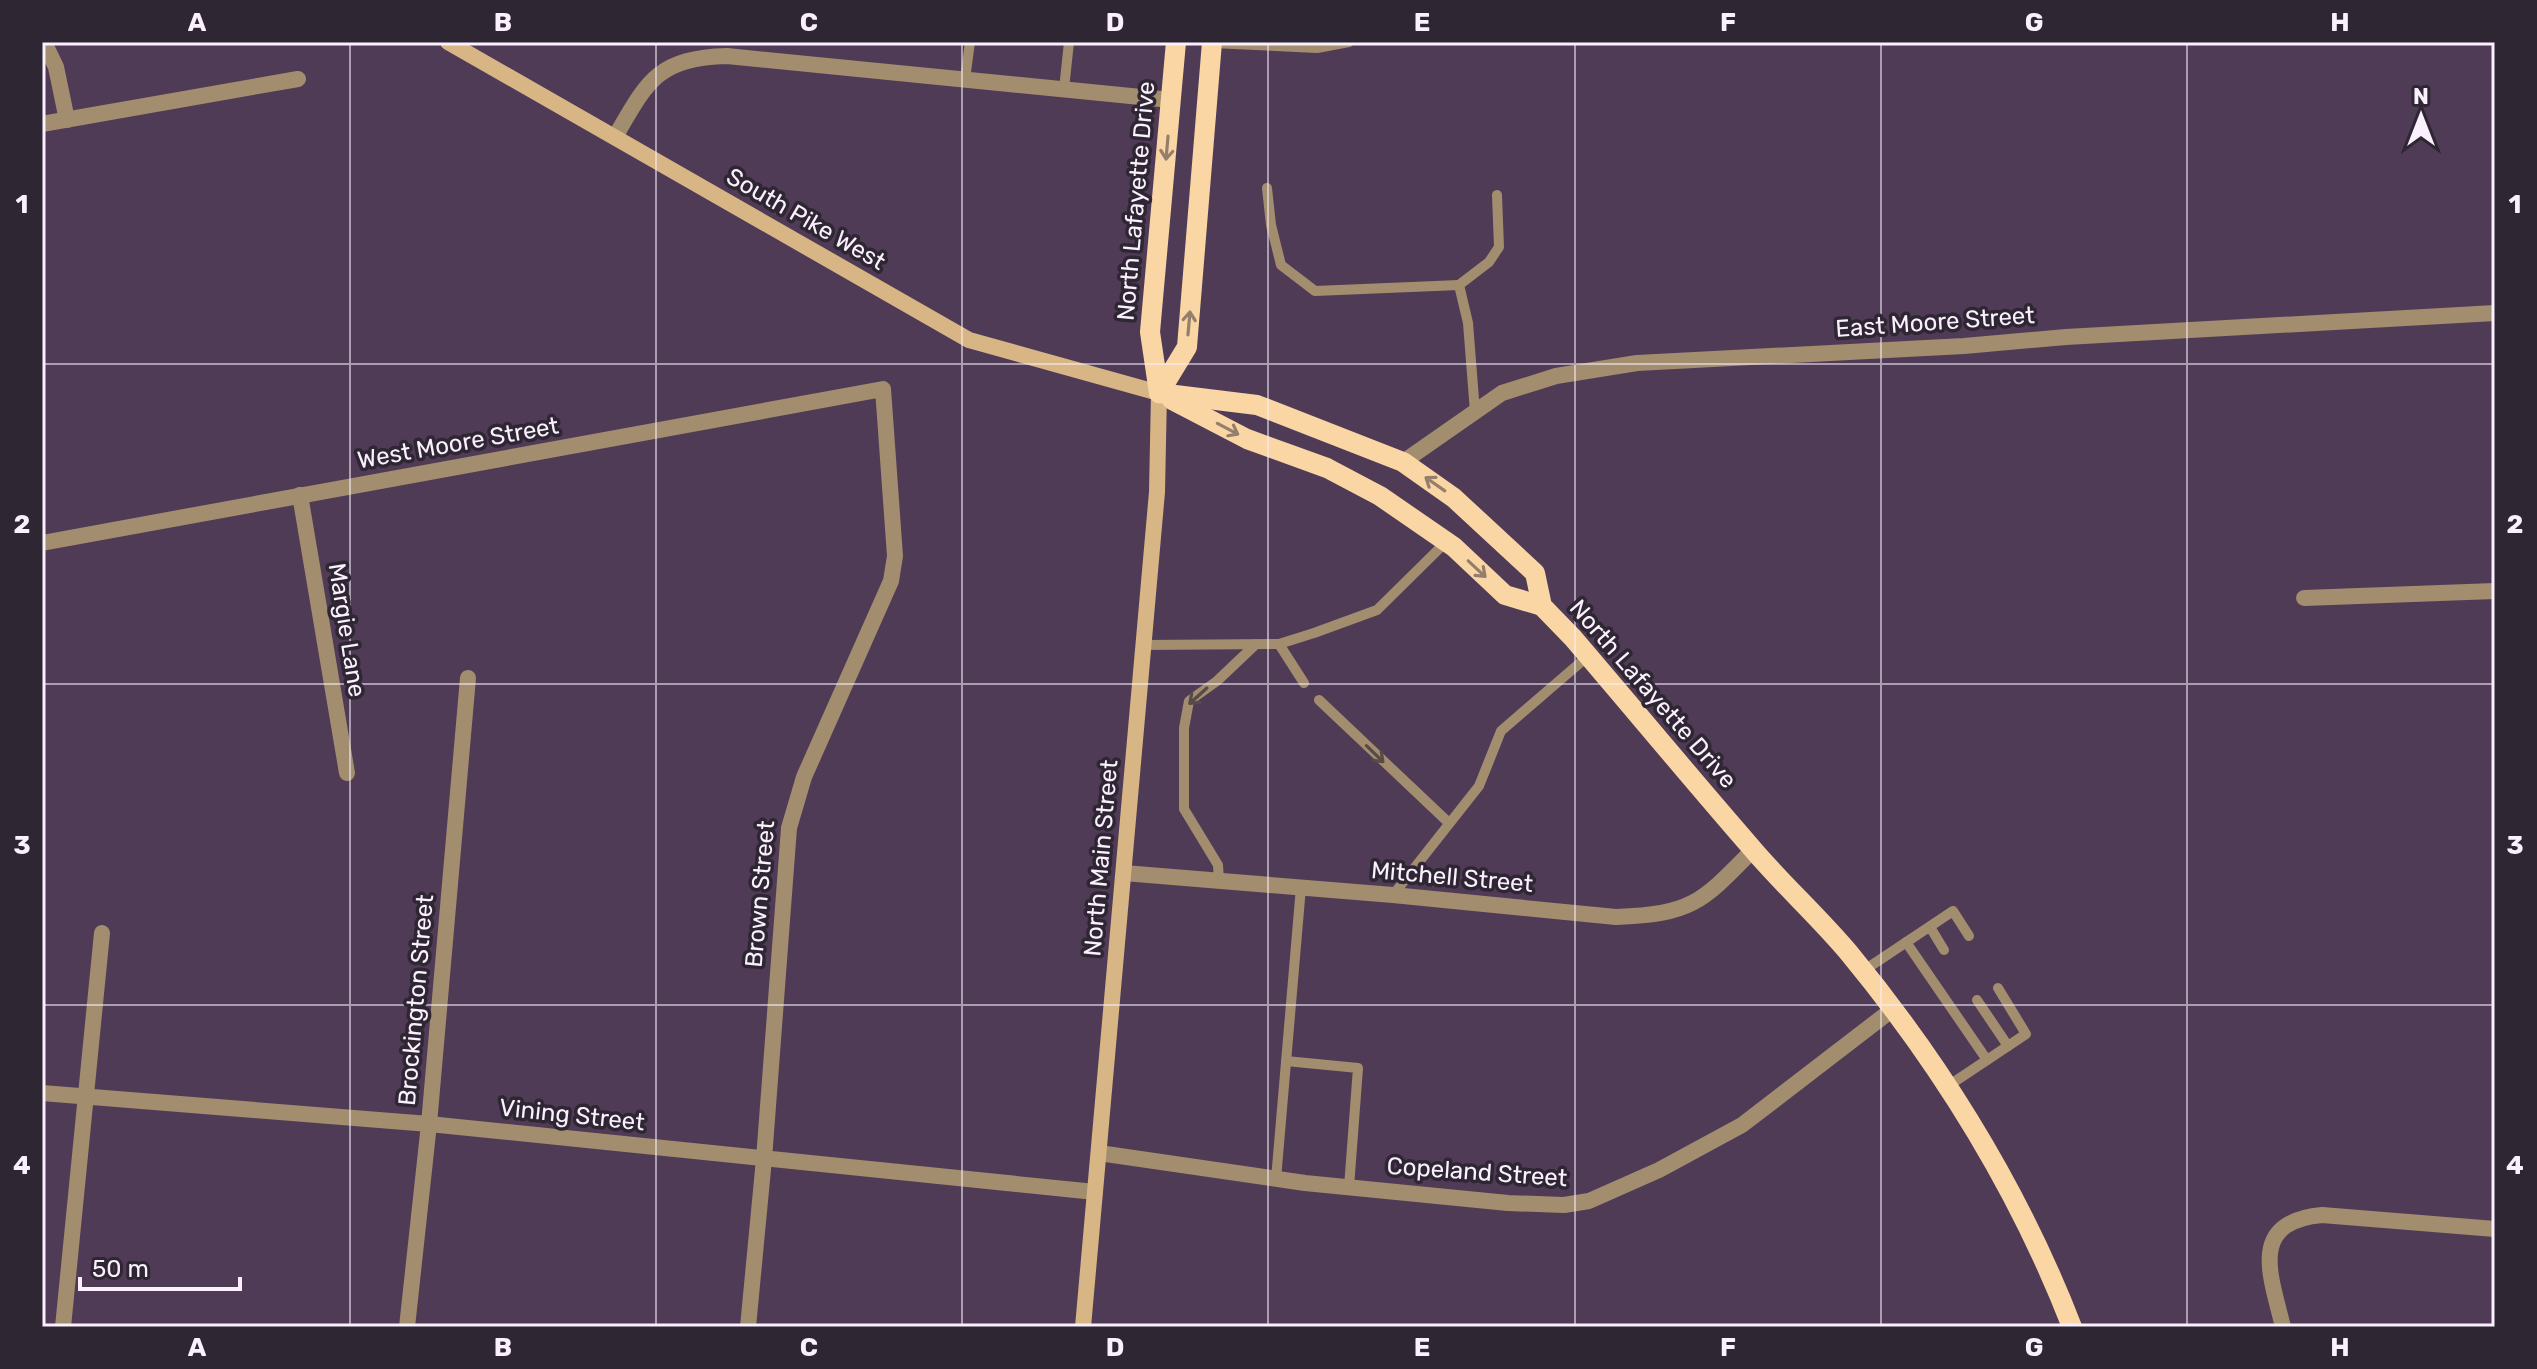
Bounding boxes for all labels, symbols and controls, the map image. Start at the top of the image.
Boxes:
text: A [188,7,207,38]
text: B [494,7,512,38]
text: C [800,7,818,38]
text: D [1106,7,1124,38]
text: E [1414,7,1430,38]
text: F [1720,7,1736,38]
text: G [2025,7,2043,38]
text: H [2330,7,2350,38]
north arrow [2381,76,2461,156]
street label: North Lafayette Drive [1112,80,1160,322]
text: N [2413,83,2429,110]
one-way arrow [1159,134,1174,161]
street label: South Pike West [722,162,890,276]
text: 1 [16,189,28,220]
text: 1 [2509,189,2521,220]
street label: East Moore Street [1835,301,2035,343]
one-way arrow [1182,310,1197,337]
street label: West Moore Street [355,412,561,474]
one-way arrow [1216,422,1239,438]
one-way arrow [1424,476,1446,492]
text: 2 [14,509,30,540]
text: 2 [2507,509,2523,540]
one-way arrow [1467,559,1487,578]
street label: Margie Lane [323,561,371,699]
street label: North Lafayette Drive [1564,594,1742,794]
one-way arrow [1189,687,1209,705]
one-way arrow [1365,744,1384,763]
street label: North Main Street [1078,758,1124,958]
street label: Brown Street [740,819,780,969]
text: 3 [13,830,31,861]
text: 3 [2506,830,2524,861]
street label: Mitchell Street [1370,856,1534,898]
street label: Brockington Street [393,893,439,1107]
street label: Vining Street [498,1093,646,1137]
text: 4 [13,1150,31,1181]
text: 4 [2506,1150,2524,1181]
street label: Copeland Street [1386,1152,1568,1192]
scale bar [80,1241,240,1291]
text: 50 m [92,1255,149,1283]
text: A [188,1332,207,1363]
text: B [494,1332,512,1363]
text: C [800,1332,818,1363]
text: D [1106,1332,1124,1363]
text: E [1414,1332,1430,1363]
text: F [1720,1332,1736,1363]
text: G [2025,1332,2043,1363]
text: H [2330,1332,2350,1363]

